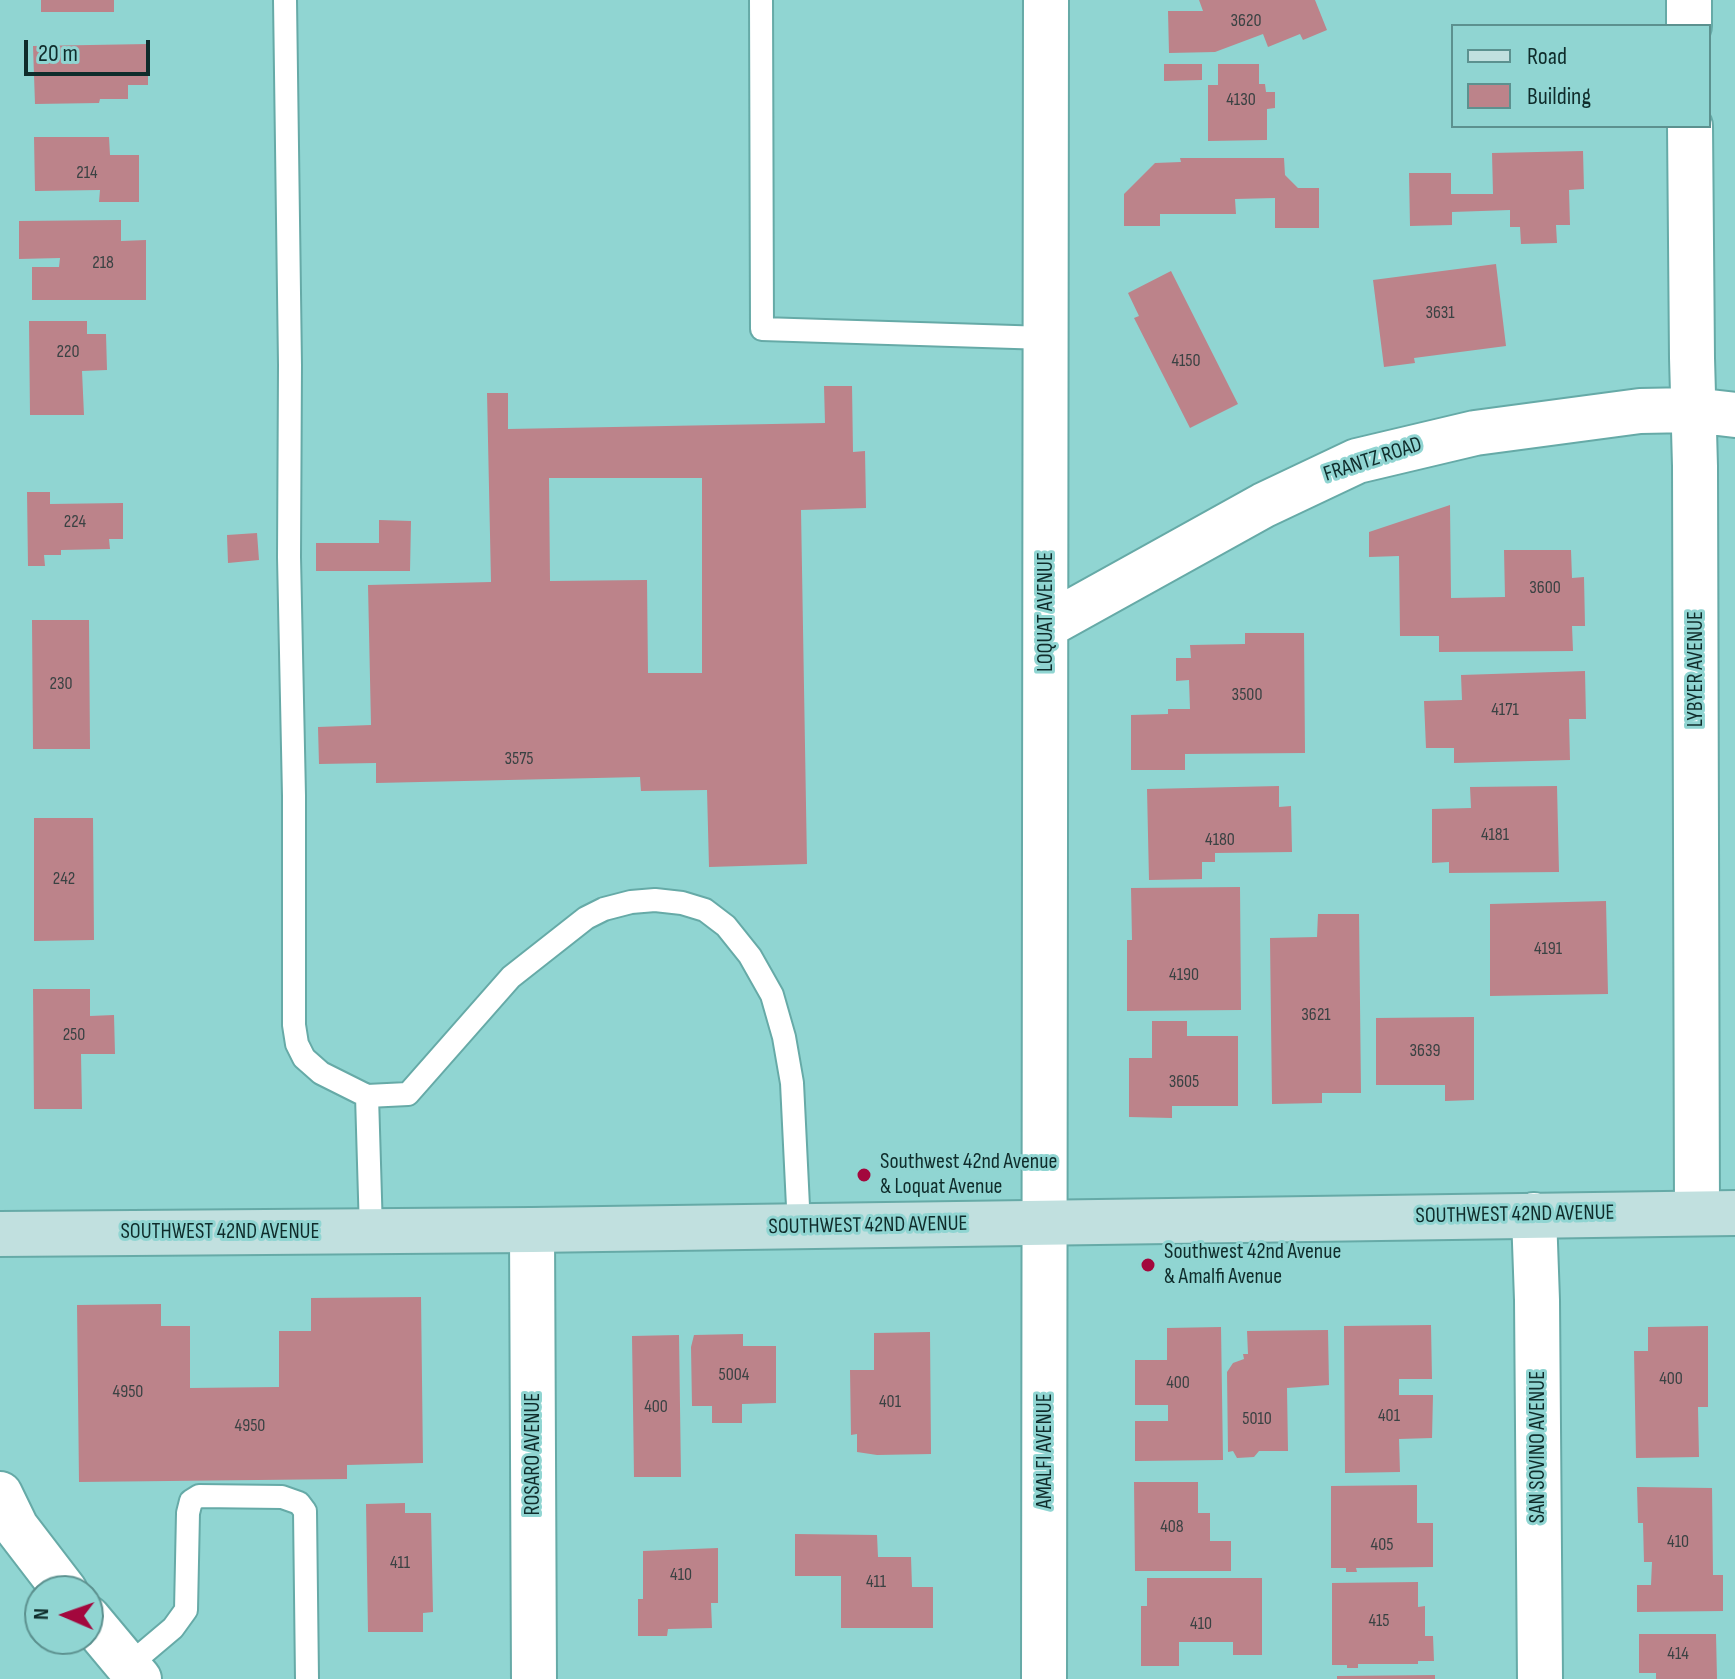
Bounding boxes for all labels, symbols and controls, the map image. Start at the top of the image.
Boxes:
house number: 3620 [1230,10,1262,32]
scale bar [28,24,154,74]
legend [1451,24,1711,128]
text: 20 m [38,39,78,68]
text: Road [1527,42,1567,71]
text: Building [1527,82,1591,111]
house number: 4130 [1226,89,1256,111]
house number: 214 [76,162,98,184]
house number: 218 [92,252,114,274]
house number: 3631 [1425,302,1455,324]
house number: 220 [57,341,79,363]
house number: 4150 [1171,350,1201,372]
street label: FRANTZ ROAD [1320,432,1426,488]
house number: 224 [64,511,86,533]
street label: LOQUAT AVENUE [1033,552,1059,672]
house number: 3600 [1529,577,1561,599]
street label: LYBYER AVENUE [1683,611,1709,727]
house number: 230 [49,673,73,695]
house number: 3500 [1232,684,1262,706]
house number: 4171 [1491,699,1519,721]
house number: 3575 [504,748,534,770]
house number: 4181 [1481,824,1509,846]
house number: 4180 [1205,829,1235,851]
house number: 242 [53,868,75,890]
house number: 4191 [1534,938,1562,960]
house number: 4190 [1169,964,1199,986]
house number: 3621 [1301,1004,1331,1026]
house number: 250 [63,1024,85,1046]
house number: 3639 [1410,1040,1440,1062]
house number: 3605 [1169,1071,1199,1093]
place label: Southwest 42nd Avenue & Loquat Avenue [880,1149,1057,1200]
marker: Southwest 42nd Avenue & Loquat Avenue [855,1166,873,1184]
street label: SOUTHWEST 42ND AVENUE [1415,1200,1615,1230]
street label: SOUTHWEST 42ND AVENUE [768,1211,968,1241]
street label: SOUTHWEST 42ND AVENUE [120,1219,320,1245]
place label: Southwest 42nd Avenue & Amalfi Avenue [1164,1239,1341,1290]
marker: Southwest 42nd Avenue & Amalfi Avenue [1139,1256,1157,1274]
house number: 5004 [719,1364,749,1386]
house number: 400 [1659,1368,1683,1390]
street label: SAN SOVINO AVENUE [1525,1371,1551,1523]
house number: 400 [1166,1372,1190,1394]
house number: 4950 [113,1381,143,1403]
house number: 401 [879,1391,901,1413]
street label: ROSARO AVENUE [520,1393,546,1515]
street label: AMALFI AVENUE [1032,1393,1058,1509]
house number: 400 [644,1396,668,1418]
house number: 401 [1378,1405,1400,1427]
house number: 5010 [1242,1408,1272,1430]
house number: 4950 [235,1415,265,1437]
house number: 408 [1160,1516,1184,1538]
house number: 410 [1667,1531,1689,1553]
house number: 405 [1371,1534,1393,1556]
house number: 411 [390,1552,410,1574]
house number: 410 [670,1564,692,1586]
house number: 411 [866,1571,886,1593]
north arrow [24,1575,104,1655]
text: N [28,1608,55,1621]
house number: 415 [1368,1610,1390,1632]
house number: 410 [1190,1613,1212,1635]
house number: 414 [1667,1643,1689,1665]

